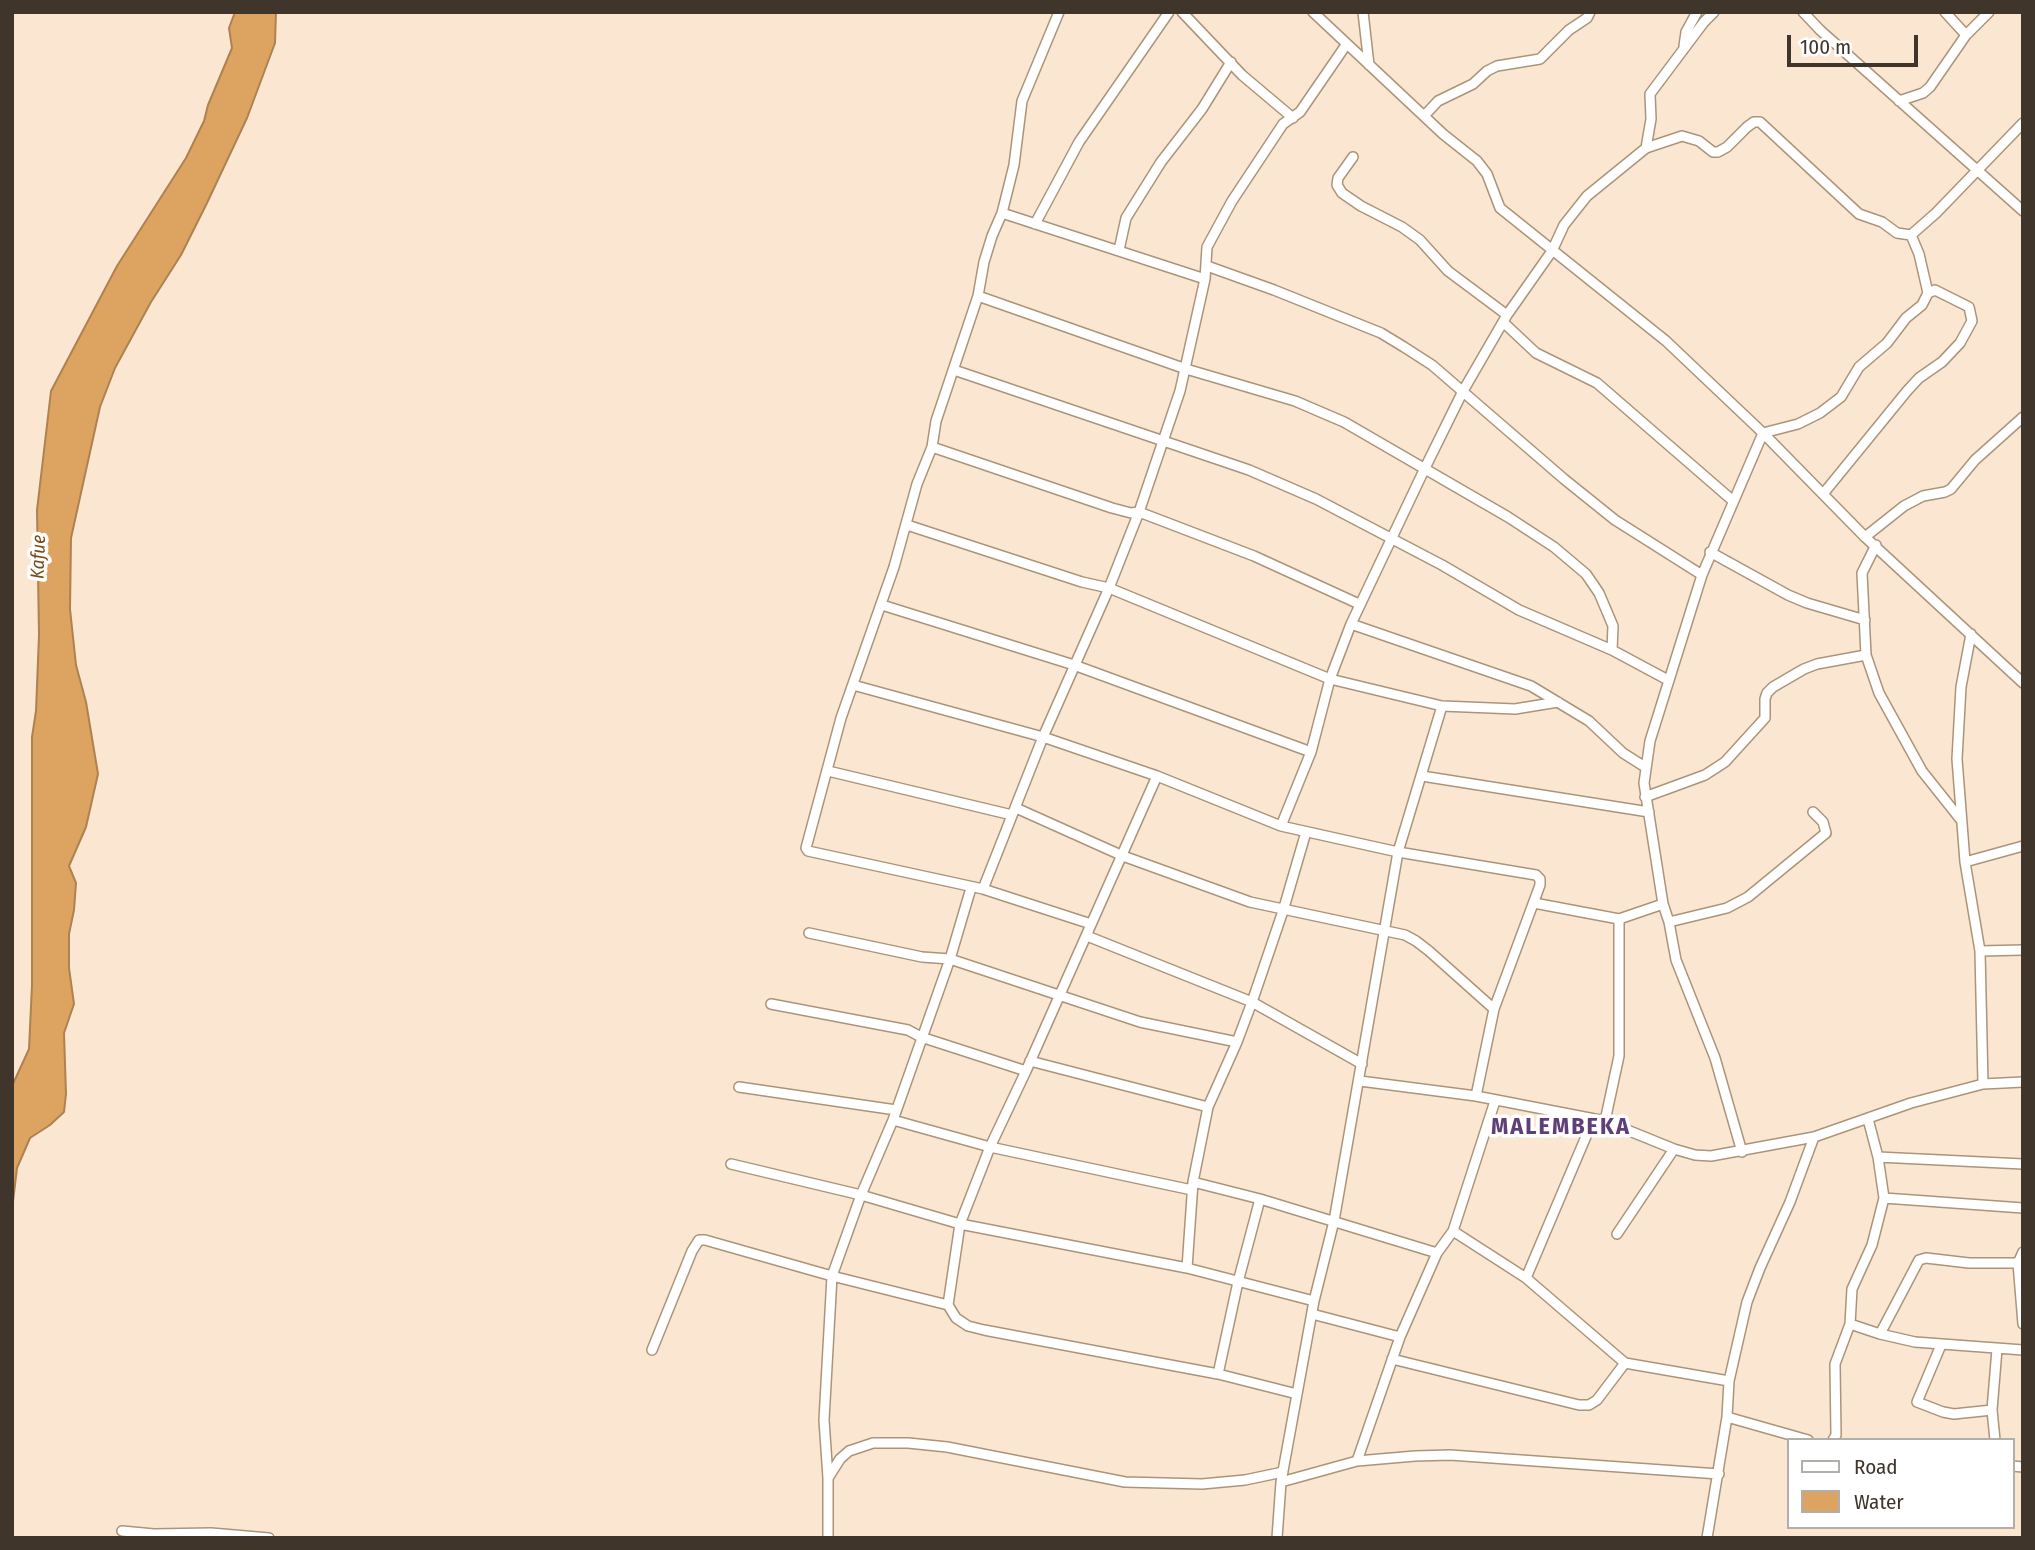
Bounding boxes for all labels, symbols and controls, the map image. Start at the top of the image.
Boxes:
scale bar [1790,21,1921,65]
text: 100 m [1800,34,1851,60]
water label: Kafue [27,535,51,579]
district label: MALEMBEKA [1492,1113,1630,1141]
legend [1786,1438,2014,1529]
text: Road [1854,1454,1898,1480]
text: Water [1854,1489,1904,1515]

